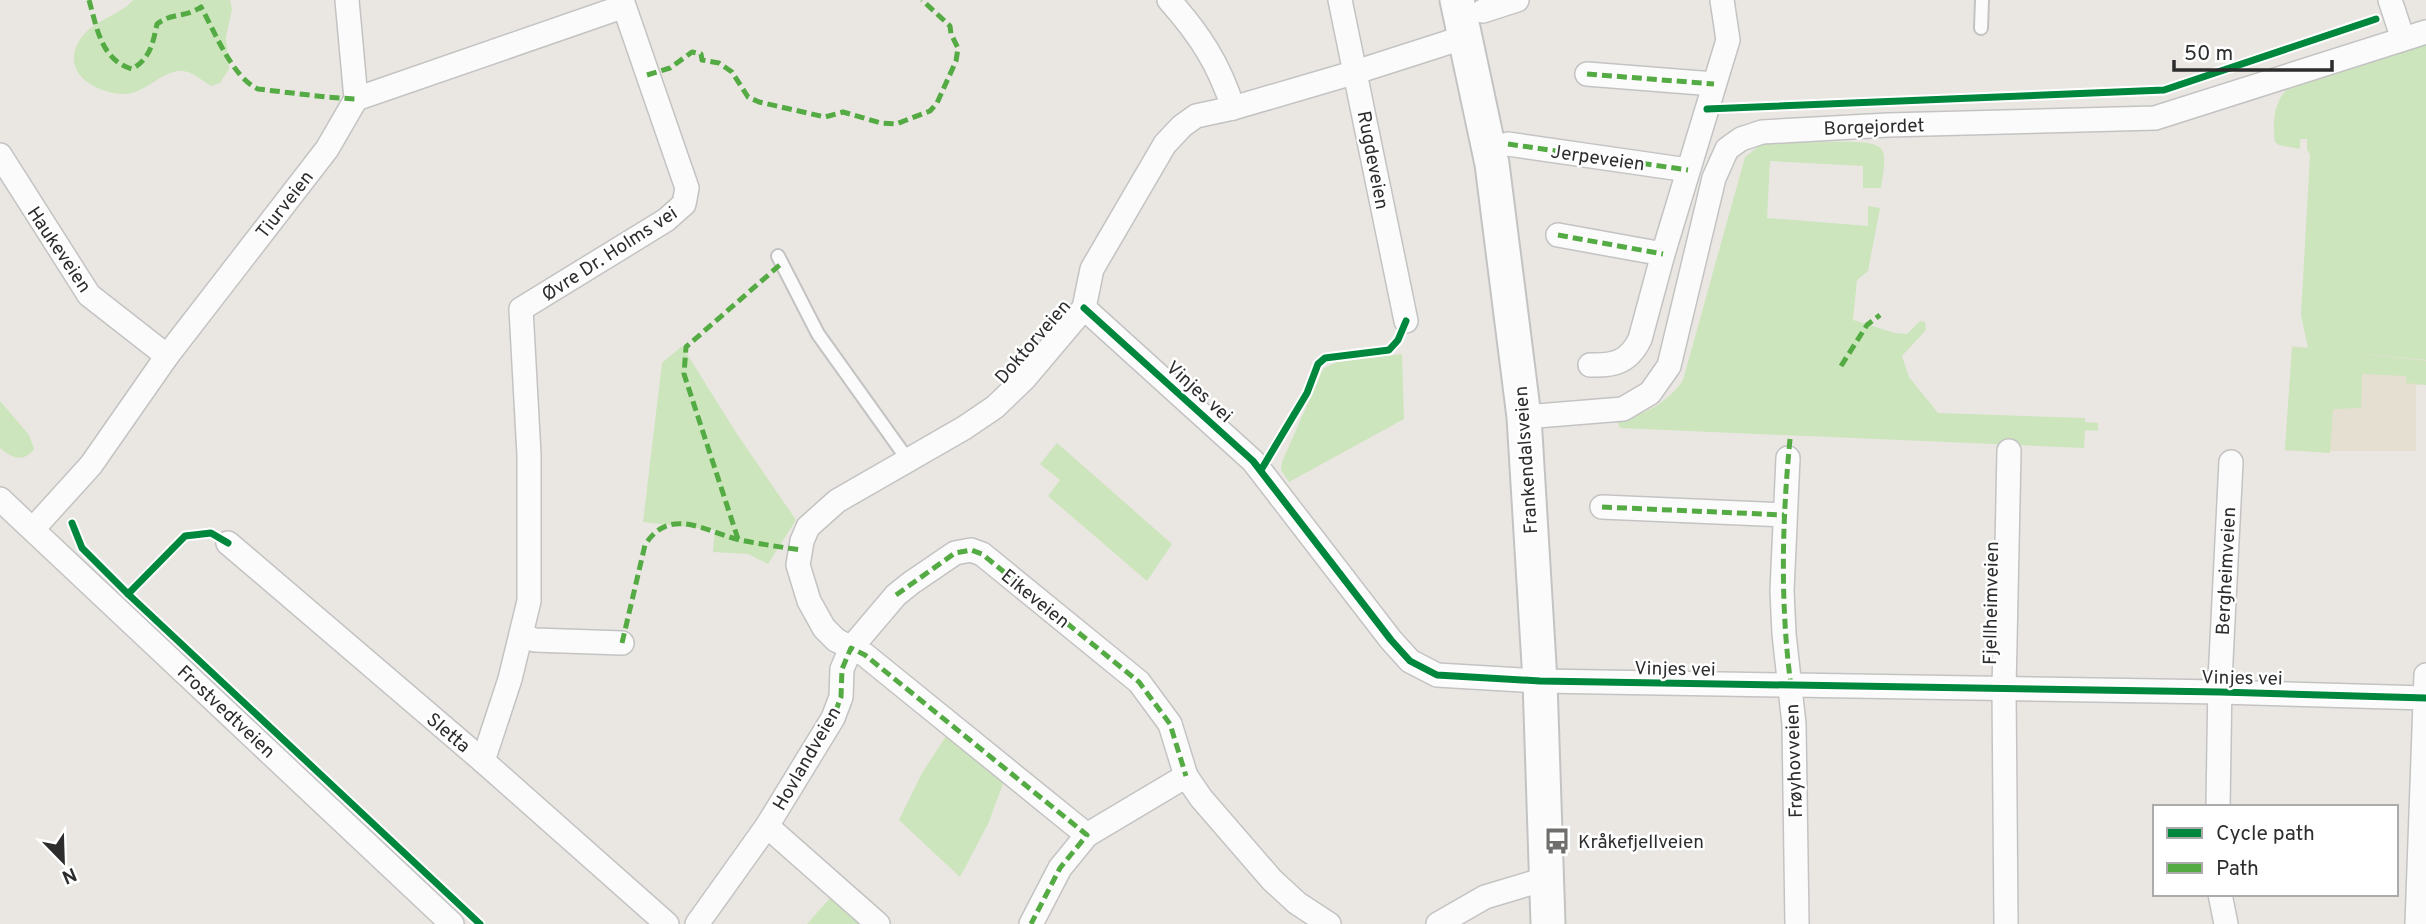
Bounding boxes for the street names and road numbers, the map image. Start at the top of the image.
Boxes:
street label: Rugdeveien [1351,109,1393,212]
street label: Borgejordet [1823,114,1925,142]
street label: Jerpeveien [1549,141,1646,177]
street label: Tiurveien [251,166,320,244]
street label: Øvre Dr. Holms vei [538,202,682,307]
street label: Haukeveien [21,203,96,298]
street label: Doktorveien [990,295,1077,389]
street label: Vinjes vei [1160,356,1237,429]
street label: Frankendalsveien [1510,385,1544,535]
street label: Bergheimveien [2212,506,2242,636]
street label: Fjellheimveien [1979,541,2005,665]
street label: Eikeveien [996,565,1074,634]
street label: Vinjes vei [1634,657,1716,683]
street label: Frostvedtveien [172,661,280,764]
street label: Vinjes vei [2201,666,2283,692]
street label: Hovlandveien [768,703,847,815]
street label: Frøyhovveien [1781,703,1809,818]
street label: Sletta [421,708,475,759]

